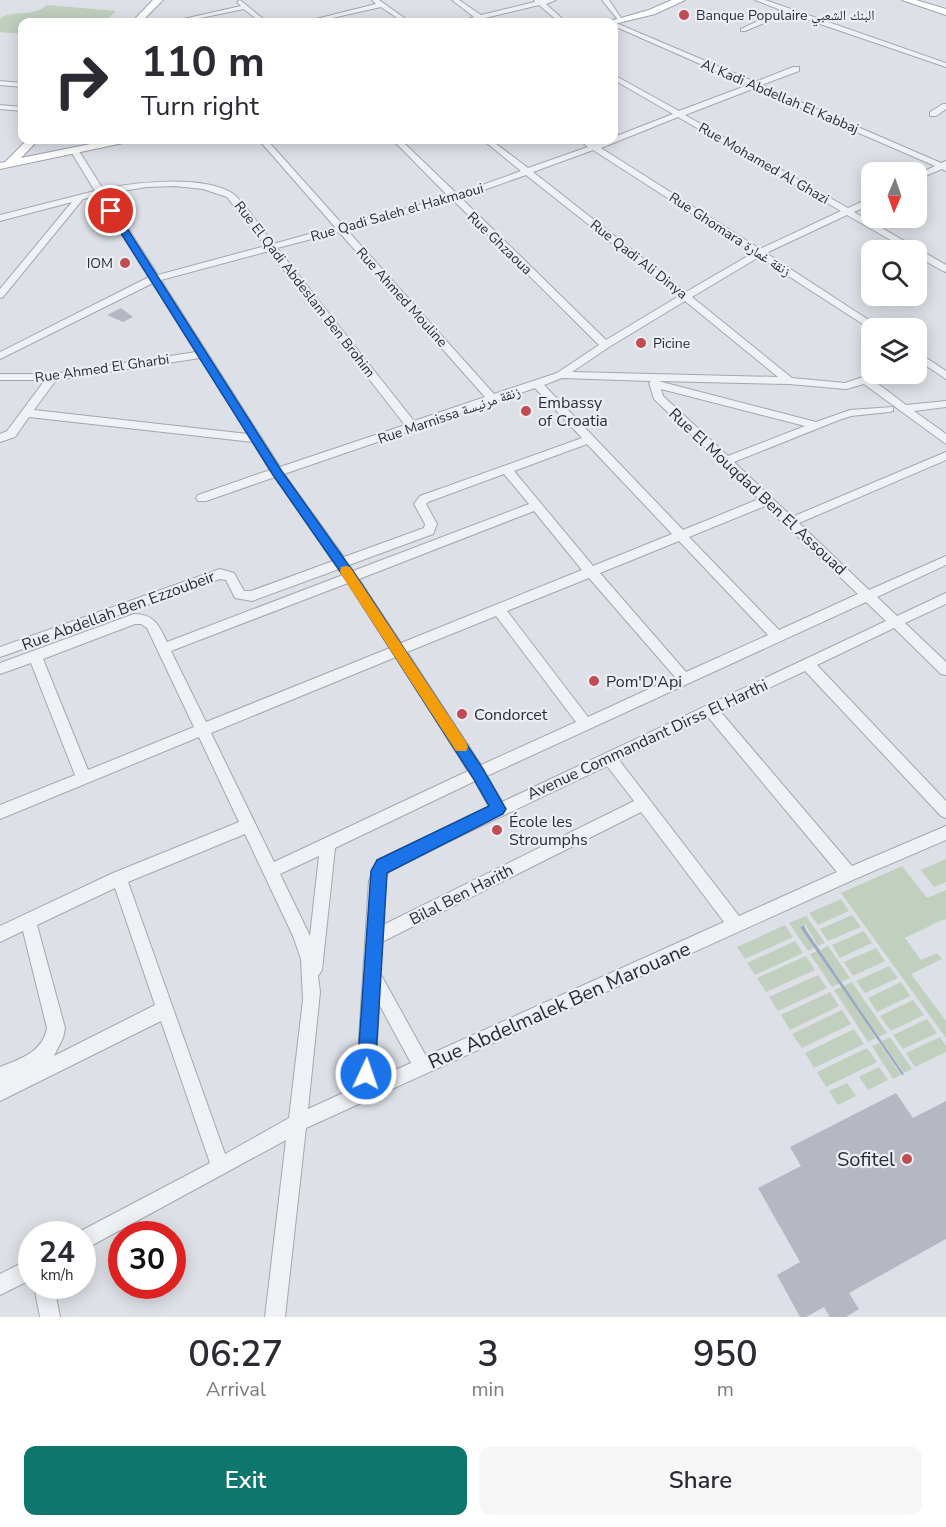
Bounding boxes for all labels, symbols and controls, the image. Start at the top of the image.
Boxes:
place label: Banque Populaire البنك الشعبي [696,6,875,27]
marker: Banque Populaire البنك الشعبي [677,8,691,22]
text: 110 m [141,34,265,91]
icon: right [42,42,120,120]
street label: Al Kadi Abdellah El Kabbaj [698,55,862,138]
text: Turn right [141,88,259,125]
street label: Rue Mohamed Al Ghazi [695,118,833,209]
north arrow [861,162,927,228]
map controls [861,162,927,384]
street label: Rue Qadi Saleh el Hakmaoui [308,179,486,246]
pin [85,185,136,236]
street label: Rue Ghomara زنقة غمارة [665,188,794,281]
icon: arrive [94,194,127,227]
street label: Rue El Qadi Abdeslam Ben Brohim [230,197,380,381]
street label: Rue Ghzaoua [463,208,536,279]
street label: Rue Qadi Ali Dinya [586,215,691,303]
button: search [861,240,927,306]
street label: Rue Ahmed Mouline [352,243,452,351]
place label: IOM [87,254,113,273]
marker: IOM [118,256,132,270]
button: layers [861,318,927,384]
place label: Picine [653,334,690,353]
marker: Picine [634,336,648,350]
street label: Rue Ahmed El Gharbi [34,350,170,387]
street label: Rue Marnissa زنقة مرنيسة [375,382,523,449]
place label: Embassy of Croatia [538,392,608,432]
street label: Rue El Mouqdad Ben El Assouad [664,403,851,580]
marker: Embassy of Croatia [519,404,533,418]
street label: Rue Abdellah Ben Ezzoubeir [19,566,218,656]
place label: Pom'D'Api [606,671,682,693]
street label: Avenue Commandant Dirss El Harthi [523,674,771,806]
marker: Pom'D'Api [587,674,601,688]
place label: Condorcet [474,704,548,726]
marker: Condorcet [455,707,469,721]
place label: École les Stroumphs [509,811,588,851]
marker: École les Stroumphs [490,823,504,837]
street label: Bilal Ben Harith [406,859,517,931]
street label: Rue Abdelmalek Ben Marouane [424,935,695,1076]
position arrow [334,1042,398,1106]
place label: Sofitel [837,1146,895,1173]
marker: Sofitel [900,1152,914,1166]
speed limit sign: 30 [108,1221,186,1299]
text: 24 [39,1232,75,1273]
text: km/h [40,1265,74,1285]
text: 06:27 [188,1330,283,1379]
text: 3 [477,1330,499,1379]
text: 950 [693,1330,758,1379]
text: Arrival [206,1376,266,1403]
text: min [472,1376,505,1403]
text: m [717,1376,734,1403]
button: Exit [24,1446,467,1515]
button: Share [479,1446,922,1515]

